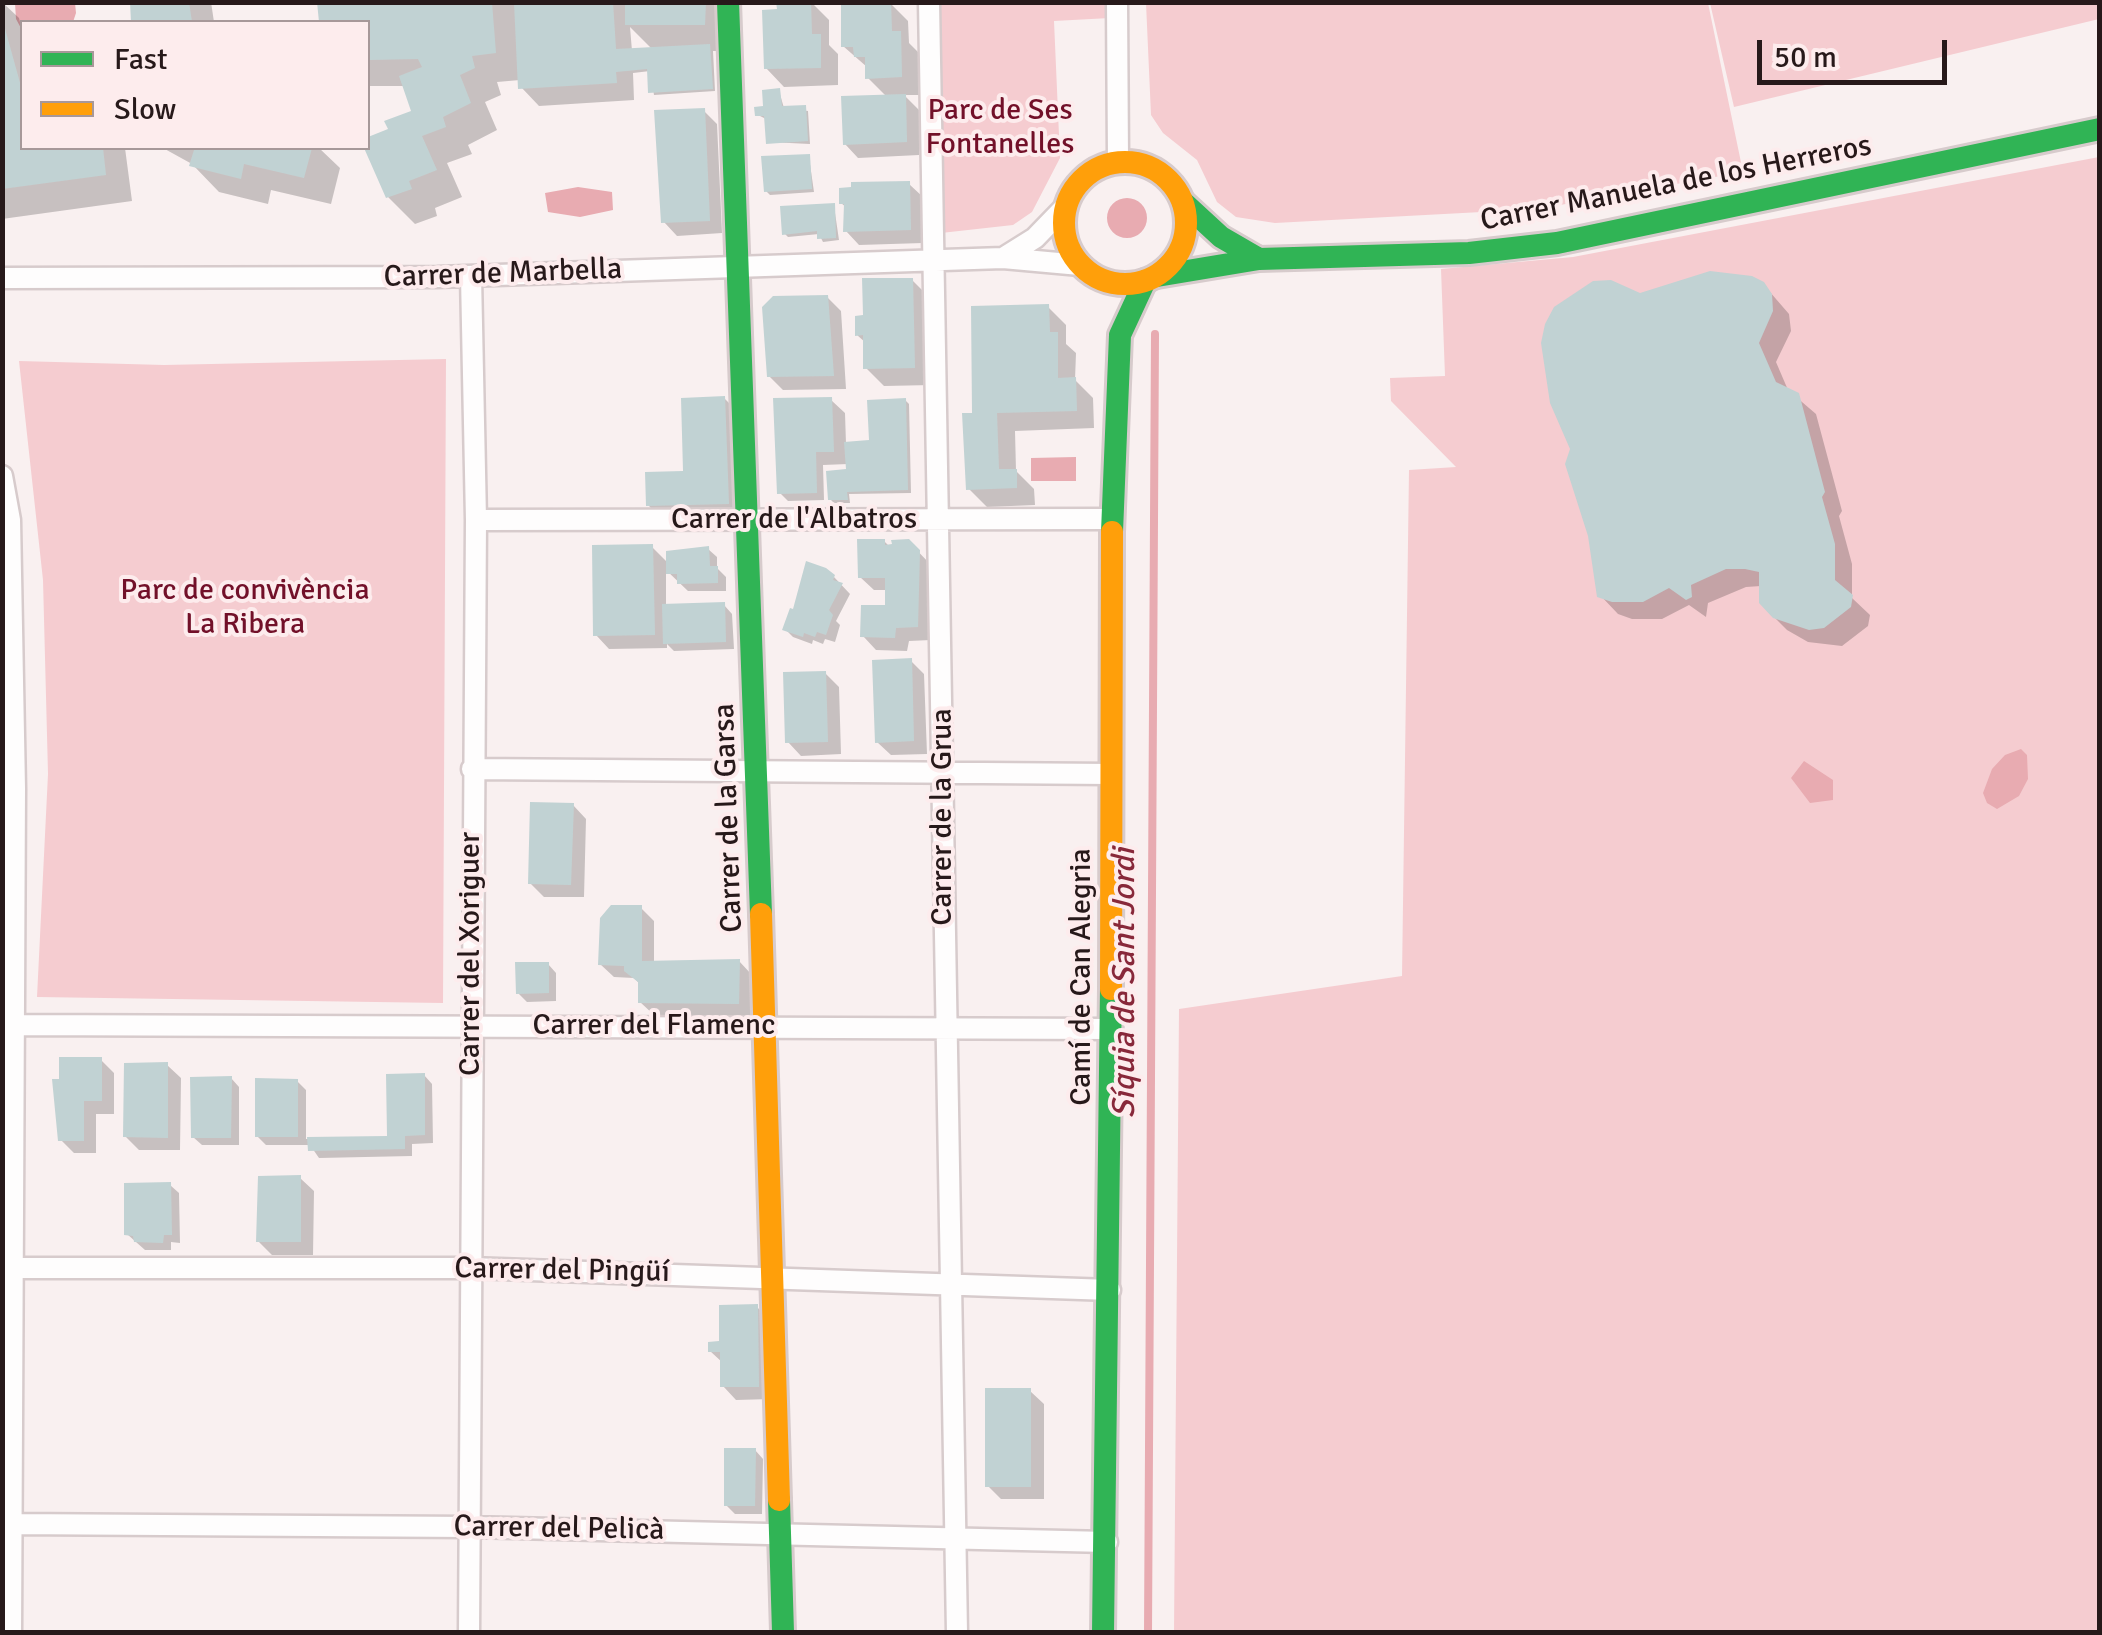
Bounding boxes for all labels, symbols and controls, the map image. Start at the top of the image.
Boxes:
legend [20,20,370,150]
scale bar [1762,20,1952,82]
text: 50 m [1774,39,1837,76]
text: Fast [114,41,167,78]
text: Slow [114,91,176,128]
park label: Parc de Ses Fontanelles [926,93,1074,164]
street label: Carrer Manuela de los Herreros [1478,128,1874,240]
street label: Carrer de Marbella [383,252,623,296]
street label: Carrer de l'Albatros [671,502,917,538]
park label: Parc de convivència La Ribera [120,573,370,644]
street label: Carrer de la Garsa [707,703,751,933]
street label: Carrer de la Grua [925,708,961,926]
street label: Carrer del Xoriguer [453,832,489,1076]
street label: Camí de Can Alegria [1064,848,1100,1106]
water label: Síquia de Sant Jordi [1107,848,1145,1118]
street label: Carrer del Flamenc [533,1008,775,1044]
street label: Carrer del Pingüí [454,1251,670,1291]
street label: Carrer del Pelicà [453,1509,665,1549]

